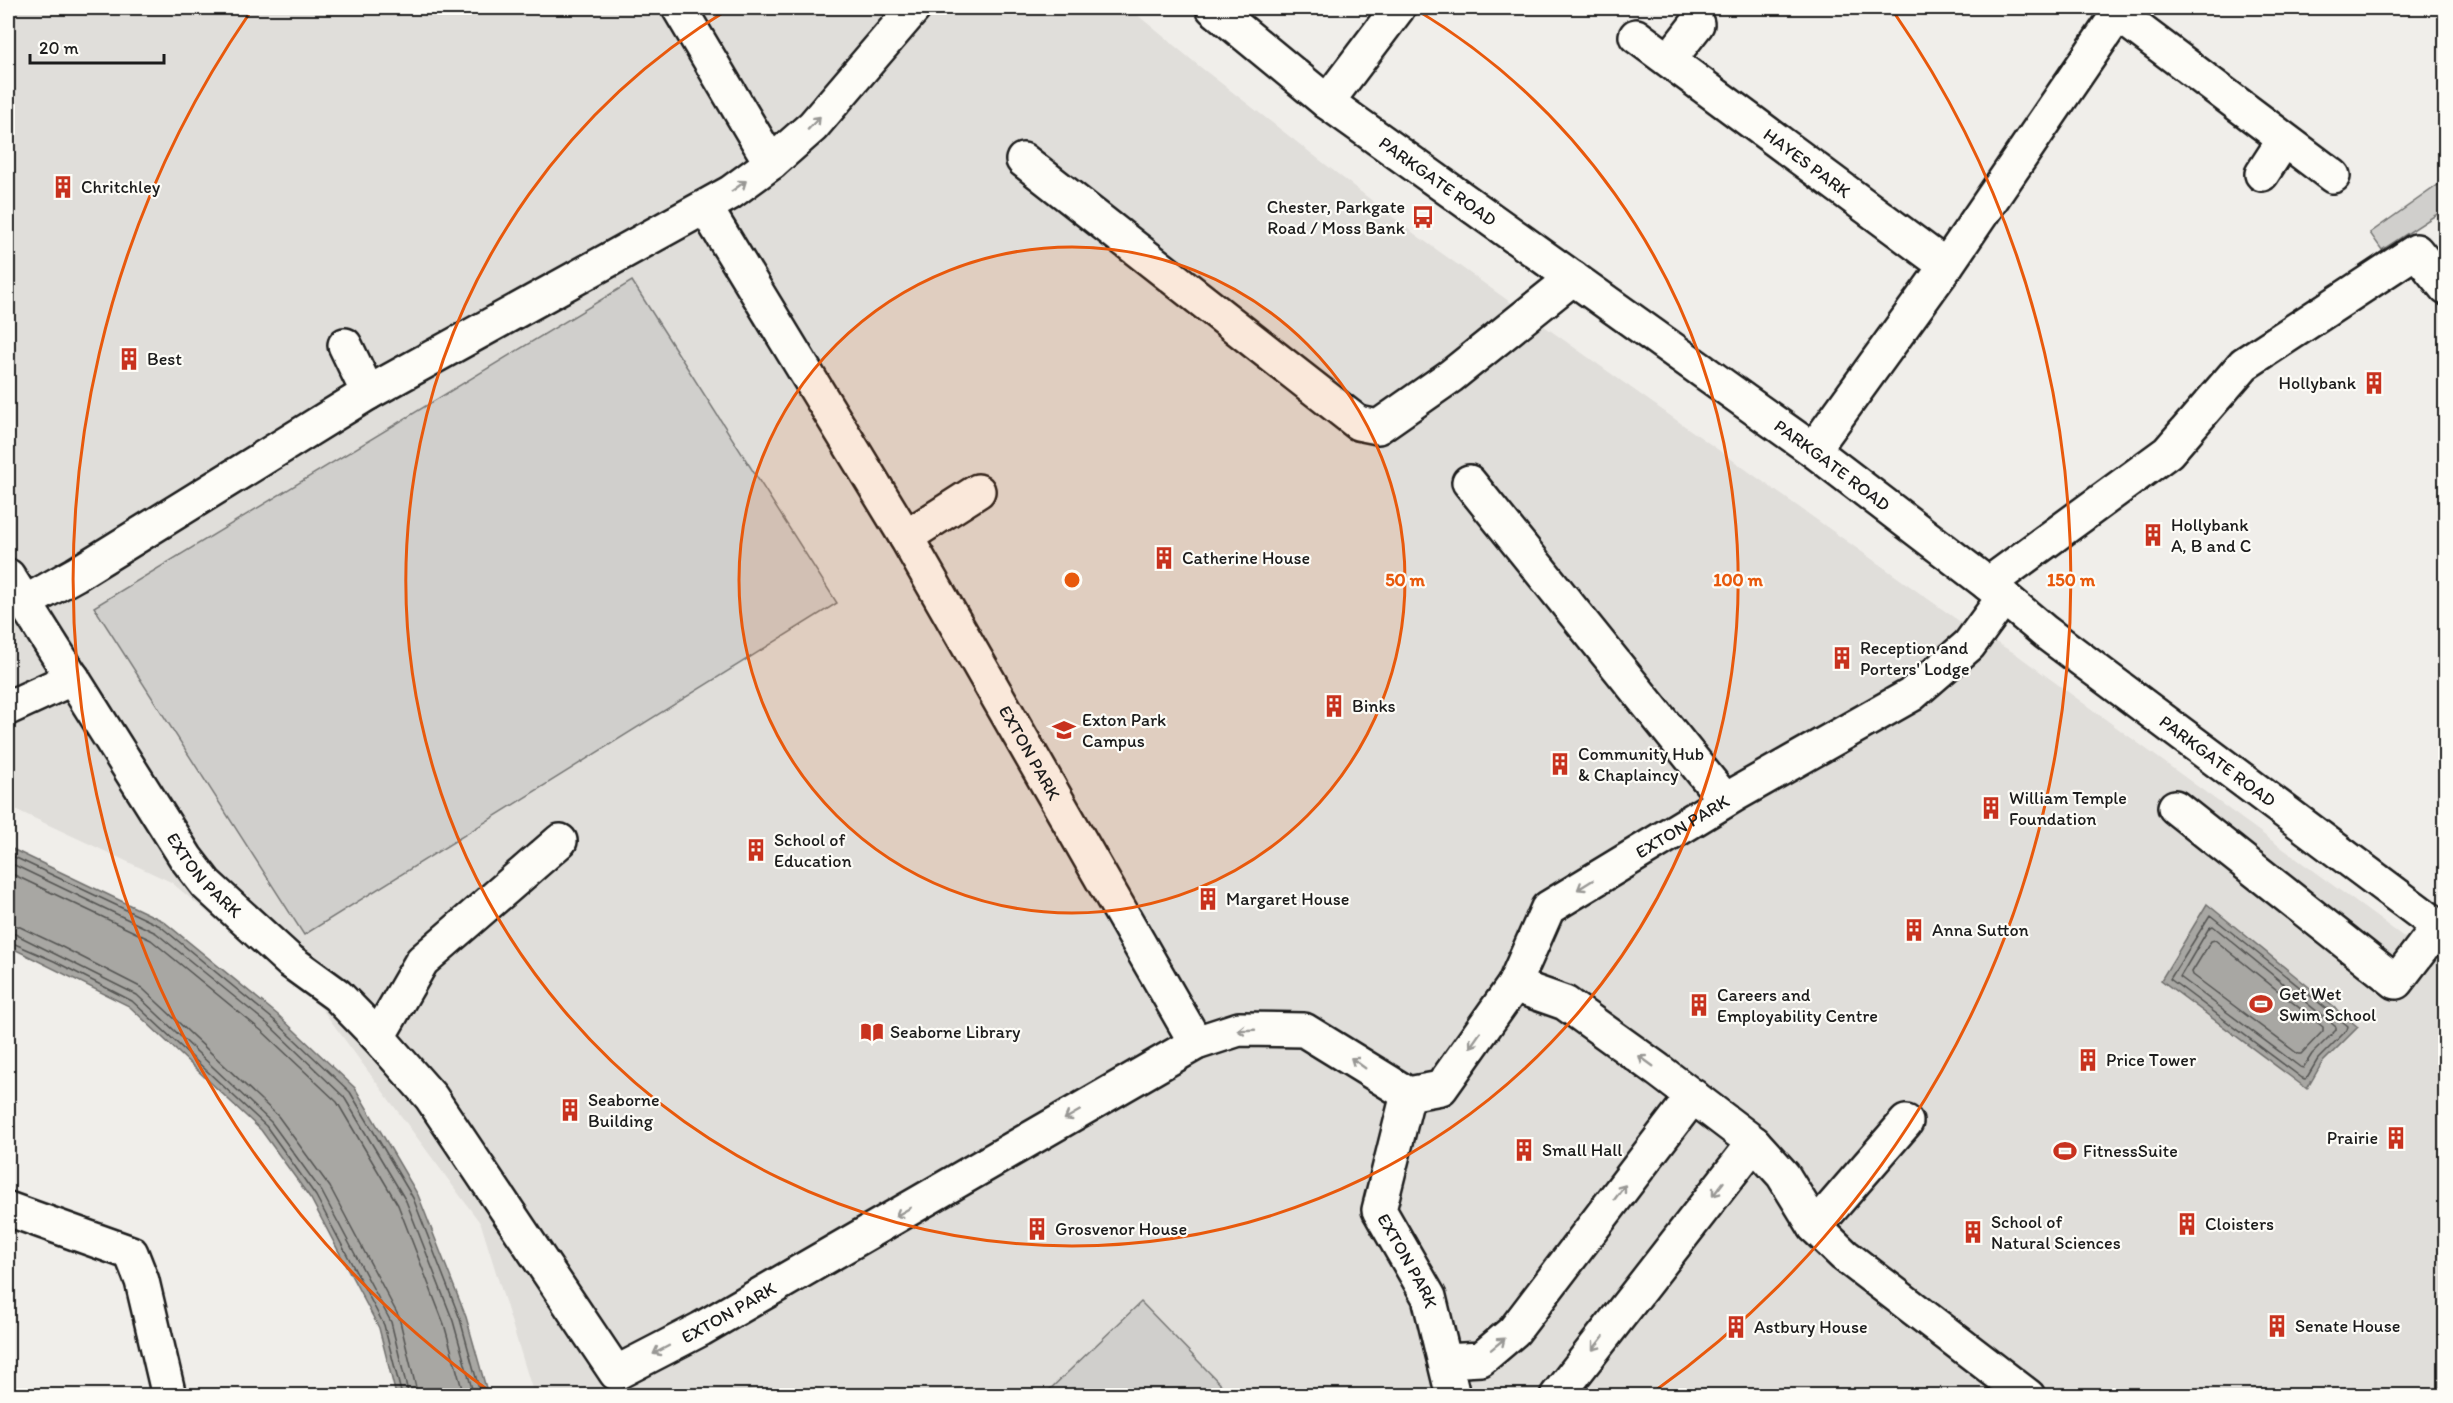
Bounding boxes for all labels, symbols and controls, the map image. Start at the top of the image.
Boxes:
scale bar [30,27,164,65]
text: 20 m [39,37,79,59]
one-way arrow [807,116,821,131]
street label: HAYES PARK [1759,123,1855,203]
street label: PARKGATE ROAD [1375,132,1501,231]
building icon: Chritchley [50,174,76,200]
place label: Chritchley [81,176,161,198]
one-way arrow [731,180,747,193]
place label: Chester, Parkgate Road / Moss Bank [1267,196,1406,239]
bus stop icon: Chester, Parkgate Road / Moss Bank [1410,204,1436,230]
building icon: Best [116,346,142,372]
place label: Best [147,348,182,370]
building icon: Hollybank [2361,370,2387,396]
place label: Hollybank [2279,372,2357,394]
street label: PARKGATE ROAD [1770,415,1895,516]
place label: Hollybank A, B and C [2171,514,2251,557]
building icon: Hollybank A, B and C [2140,522,2166,548]
building icon: Catherine House [1151,545,1177,571]
place label: Catherine House [1182,547,1310,569]
text: 50 m [1385,569,1426,591]
text: 100 m [1713,569,1764,591]
text: 150 m [2047,569,2096,591]
centre of rings [1062,570,1082,590]
place label: Reception and Porters' Lodge [1860,637,1970,680]
building icon: Reception and Porters' Lodge [1829,645,1855,671]
building icon: Binks [1321,693,1347,719]
place label: Binks [1352,695,1396,717]
street label: EXTON PARK [994,702,1066,804]
place label: Exton Park Campus [1082,709,1166,752]
street label: PARKGATE ROAD [2155,711,2280,812]
school or university icon: Exton Park Campus [1051,717,1077,743]
place label: Community Hub & Chaplaincy [1578,743,1704,786]
building icon: Community Hub & Chaplaincy [1547,751,1573,777]
place label: William Temple Foundation [2009,787,2127,830]
street label: EXTON PARK [1632,790,1733,863]
building icon: William Temple Foundation [1978,795,2004,821]
street label: EXTON PARK [162,828,246,922]
place label: School of Education [774,829,852,872]
building icon: School of Education [743,837,769,863]
one-way arrow [1577,880,1594,892]
building icon: Margaret House [1195,886,1221,912]
place label: Margaret House [1226,888,1350,910]
building icon: Anna Sutton [1901,917,1927,943]
place label: Anna Sutton [1932,919,2029,941]
place label: Get Wet Swim School [2279,983,2376,1026]
place label: Careers and Employability Centre [1717,984,1878,1027]
sports icon: Get Wet Swim School [2248,991,2274,1017]
building icon: Careers and Employability Centre [1686,992,1712,1018]
library icon: Seaborne Library [859,1019,885,1045]
place label: Seaborne Library [890,1021,1021,1043]
one-way arrow [1236,1024,1256,1035]
one-way arrow [1469,1032,1481,1048]
building icon: Price Tower [2075,1047,2101,1073]
place label: Price Tower [2106,1049,2197,1071]
one-way arrow [1639,1055,1655,1067]
one-way arrow [1351,1057,1367,1069]
place label: Seaborne Building [588,1089,660,1132]
building icon: Seaborne Building [557,1097,583,1123]
one-way arrow [1064,1109,1081,1121]
building icon: Prairie [2383,1125,2409,1151]
place label: Prairie [2327,1127,2378,1149]
building icon: Small Hall [1511,1137,1537,1163]
sports icon: FitnessSuite [2052,1138,2078,1164]
place label: Small Hall [1542,1139,1622,1161]
place label: FitnessSuite [2083,1140,2178,1162]
one-way arrow [1711,1181,1724,1197]
one-way arrow [1614,1185,1626,1201]
one-way arrow [895,1206,912,1218]
street label: EXTON PARK [1372,1210,1442,1310]
place label: School of Natural Sciences [1991,1211,2121,1254]
building icon: Cloisters [2174,1211,2200,1237]
place label: Cloisters [2205,1213,2274,1235]
building icon: Grosvenor House [1024,1216,1050,1242]
place label: Grosvenor House [1055,1218,1187,1240]
building icon: School of Natural Sciences [1960,1219,1986,1245]
street label: EXTON PARK [678,1277,780,1348]
building icon: Senate House [2264,1313,2290,1339]
building icon: Astbury House [1723,1314,1749,1340]
place label: Senate House [2295,1315,2400,1337]
place label: Astbury House [1754,1316,1868,1338]
one-way arrow [1591,1335,1604,1351]
one-way arrow [1490,1338,1506,1351]
one-way arrow [652,1345,670,1356]

